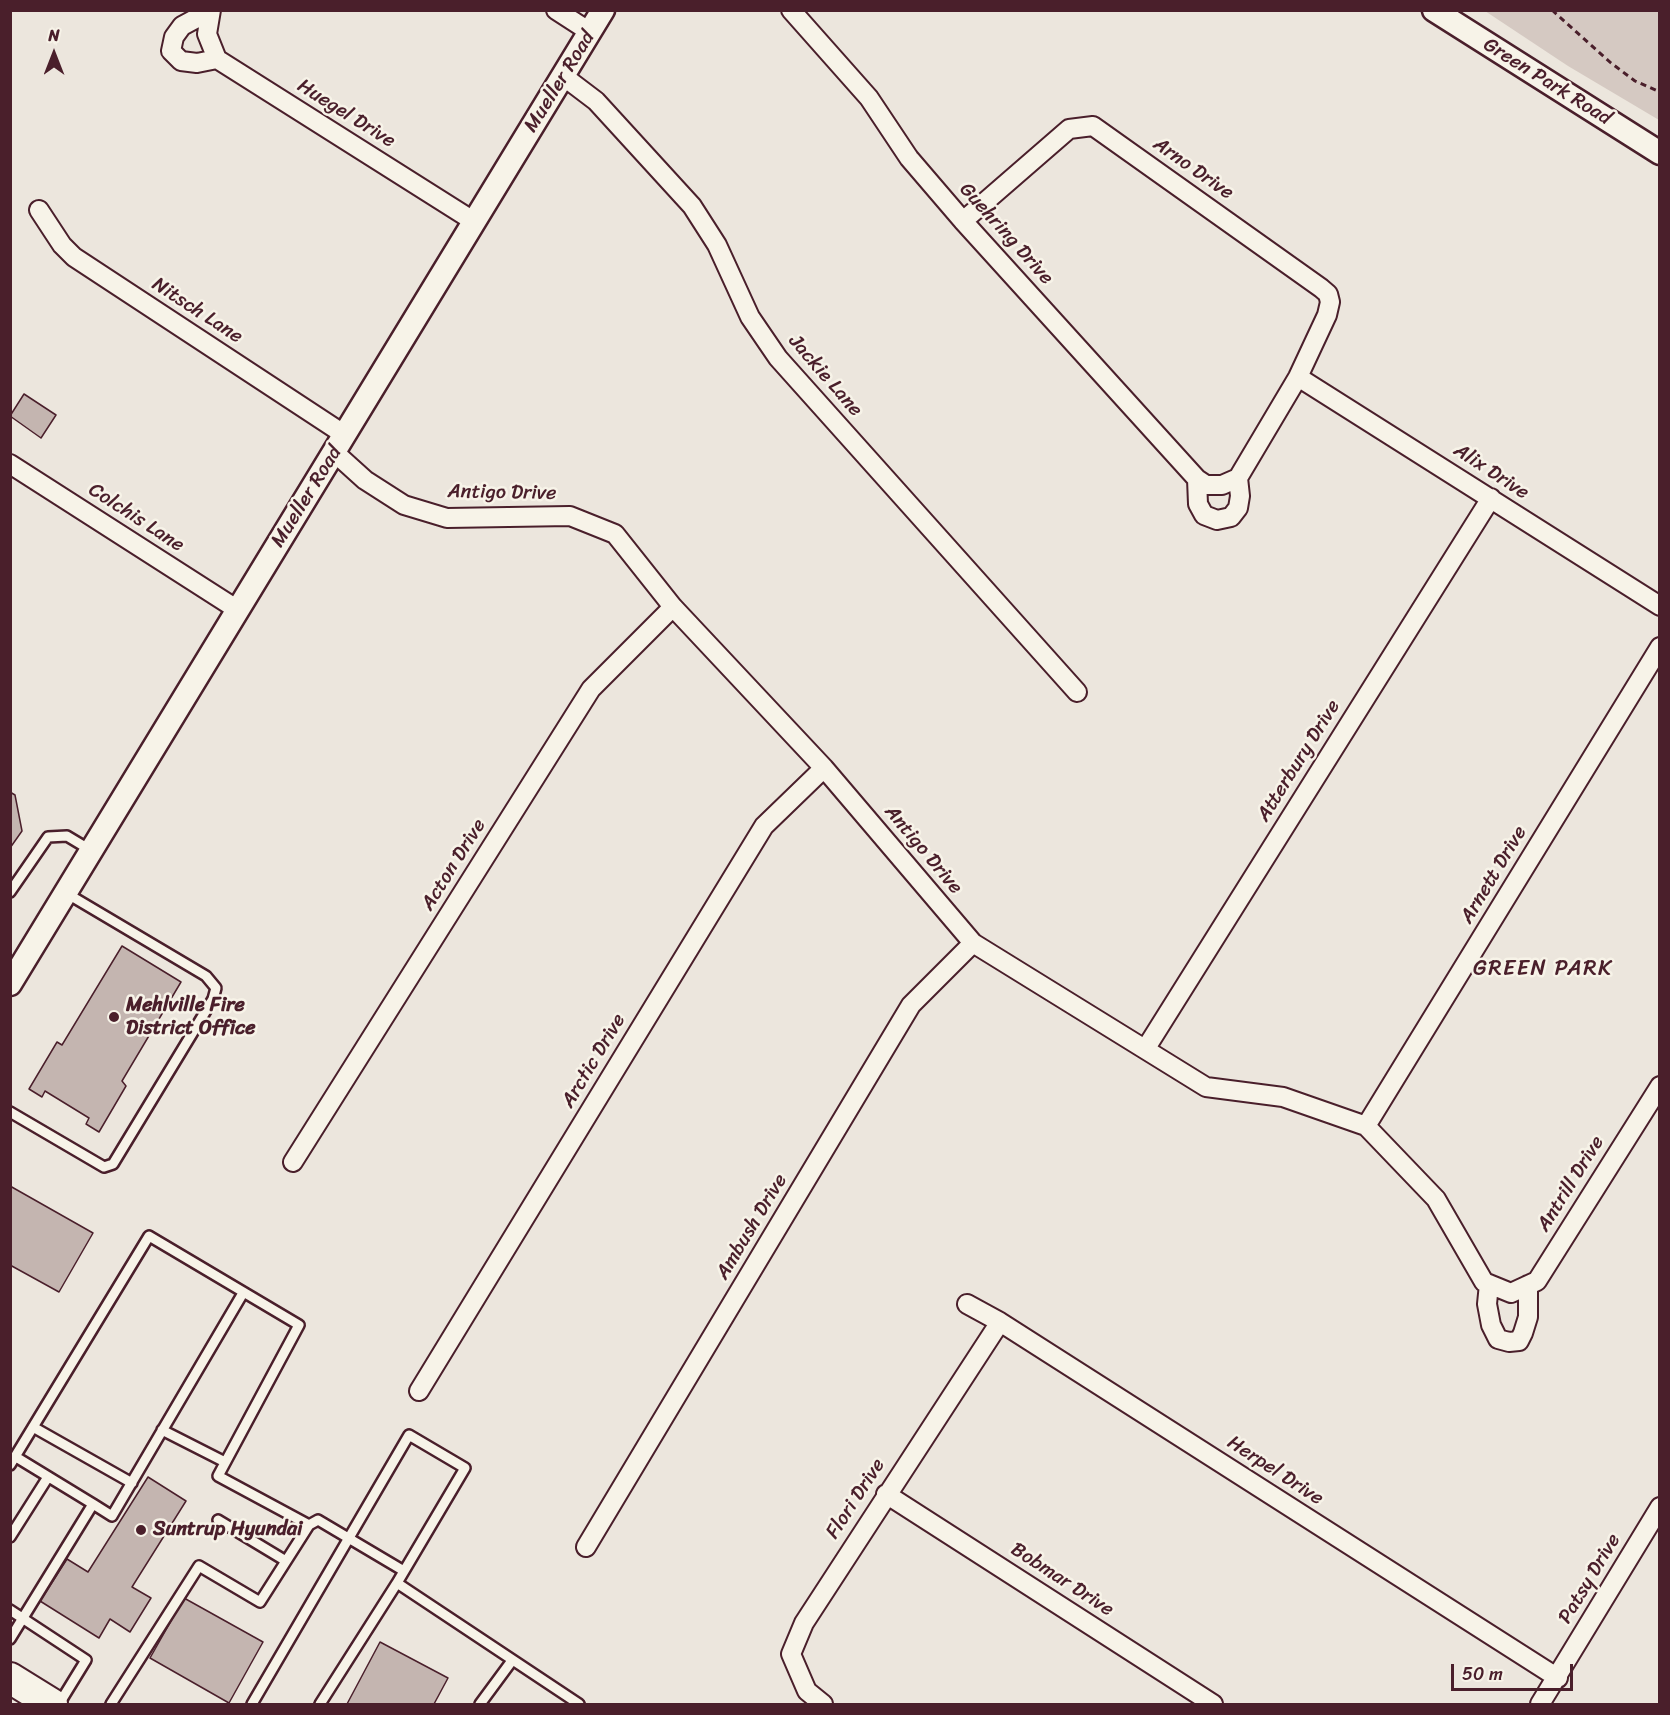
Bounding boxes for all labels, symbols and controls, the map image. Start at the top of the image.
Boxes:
text: N [48,21,60,50]
north arrow [24,24,84,84]
street label: Mueller Road [519,27,601,137]
street label: Green Park Road [1479,33,1615,131]
street label: Huegel Drive [293,74,399,154]
street label: Arno Drive [1148,133,1238,205]
street label: Guehring Drive [954,178,1058,290]
street label: Nitsch Lane [147,273,247,349]
street label: Jackie Lane [783,330,867,422]
street label: Alix Drive [1449,439,1533,505]
street label: Mueller Road [266,442,348,552]
street label: Colchis Lane [84,478,188,558]
street label: Antigo Drive [447,480,557,506]
street label: Atterbury Drive [1252,696,1346,826]
street label: Antigo Drive [879,801,967,899]
street label: Acton Drive [416,815,492,915]
street label: Arnett Drive [1456,822,1532,928]
district label: GREEN PARK [1473,956,1613,982]
place label: Mehlville Fire District Office [126,994,256,1041]
marker: Mehlville Fire District Office [107,1010,121,1024]
street label: Arctic Drive [557,1010,631,1112]
street label: Antrill Drive [1532,1132,1610,1236]
street label: Ambush Drive [711,1170,793,1284]
street label: Herpel Drive [1222,1431,1328,1511]
street label: Flori Drive [821,1454,891,1544]
place label: Suntrup Hyundai [153,1518,303,1542]
marker: Suntrup Hyundai [134,1523,148,1537]
street label: Patsy Drive [1554,1530,1626,1628]
street label: Bobmar Drive [1006,1538,1118,1622]
scale bar [1454,1652,1576,1690]
text: 50 m [1462,1658,1503,1690]

